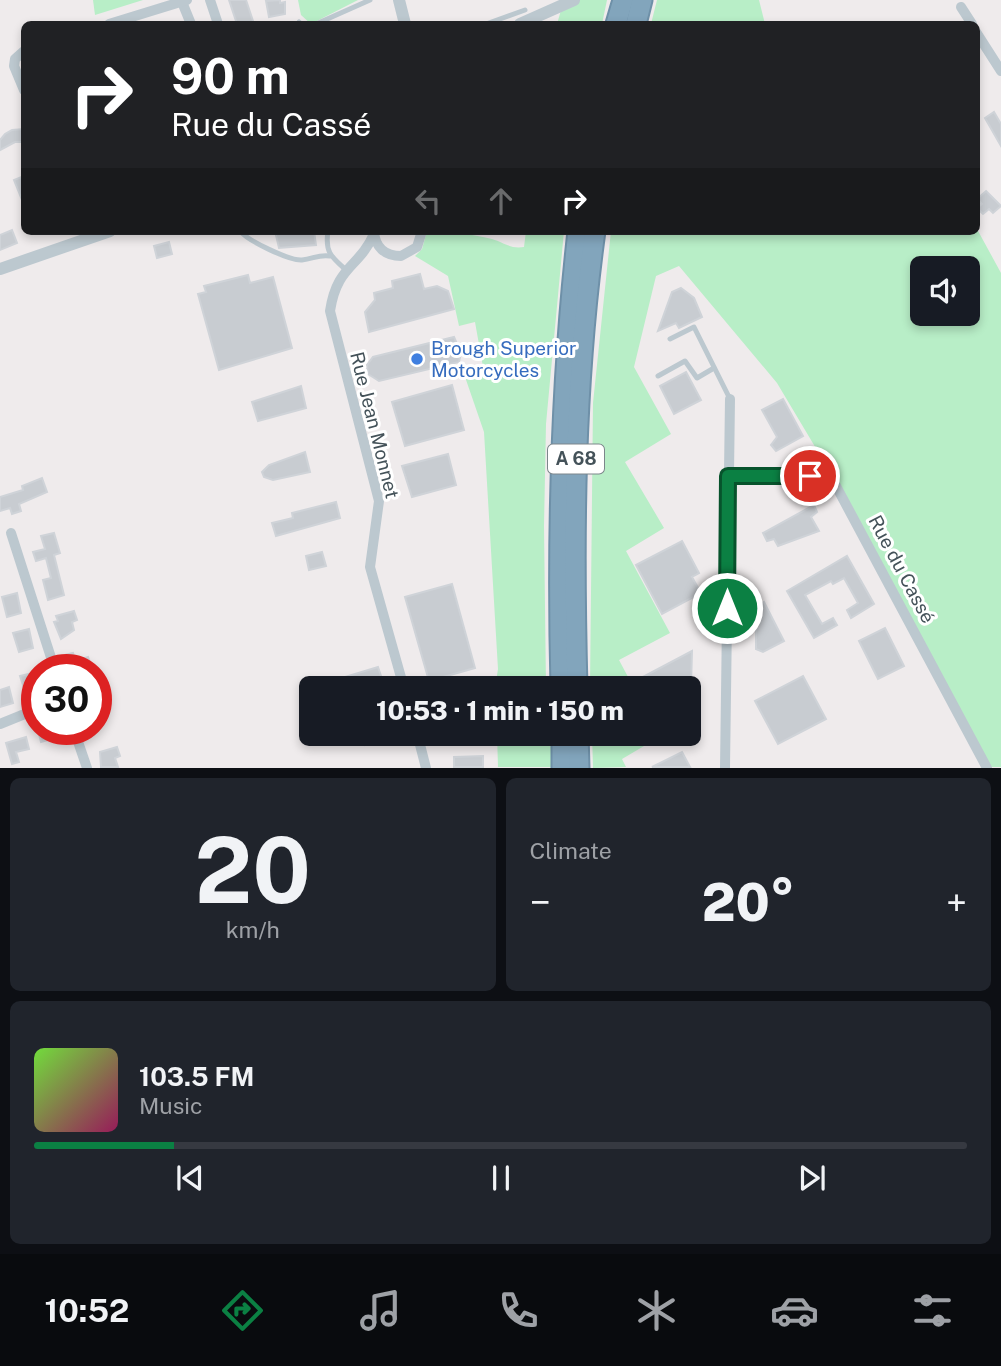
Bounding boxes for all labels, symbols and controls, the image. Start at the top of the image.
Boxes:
text: 90 m [171,47,290,105]
icon: right [56,49,147,140]
text: Rue du Cassé [171,106,371,143]
icon: left [409,182,447,220]
icon: ahead [482,182,520,220]
icon: right [555,182,593,220]
map controls [910,256,980,326]
button: sound [910,256,980,326]
place label: Brough Superior Motorcycles [431,337,576,381]
street label: Rue Jean Monnet [346,349,404,501]
marker: Brough Superior Motorcycles [409,351,425,367]
road number: A 68 [548,444,604,474]
pin [780,446,840,506]
icon: arrive [791,457,829,495]
street label: Rue du Cassé [864,511,940,627]
position arrow [690,571,764,645]
speed limit sign: 30 [21,654,112,745]
text: 10:53 · 1 min · 150 m [376,695,624,726]
text: 20 [195,817,311,923]
text: Climate [530,837,612,864]
text: 20° [702,872,795,933]
text: − [530,880,551,925]
text: + [946,880,967,925]
text: km/h [226,916,280,943]
text: 103.5 FM [139,1061,254,1092]
text: Music [139,1092,203,1119]
icon: previous [171,1159,209,1197]
icon: pause [482,1159,520,1197]
icon: next [793,1159,831,1197]
icon: directions [218,1286,267,1335]
icon: music [356,1286,405,1335]
icon: phone [494,1286,543,1335]
icon: climate [632,1286,681,1335]
icon: car [770,1286,819,1335]
icon: filters [908,1286,957,1335]
text: 10:52 [44,1292,129,1329]

